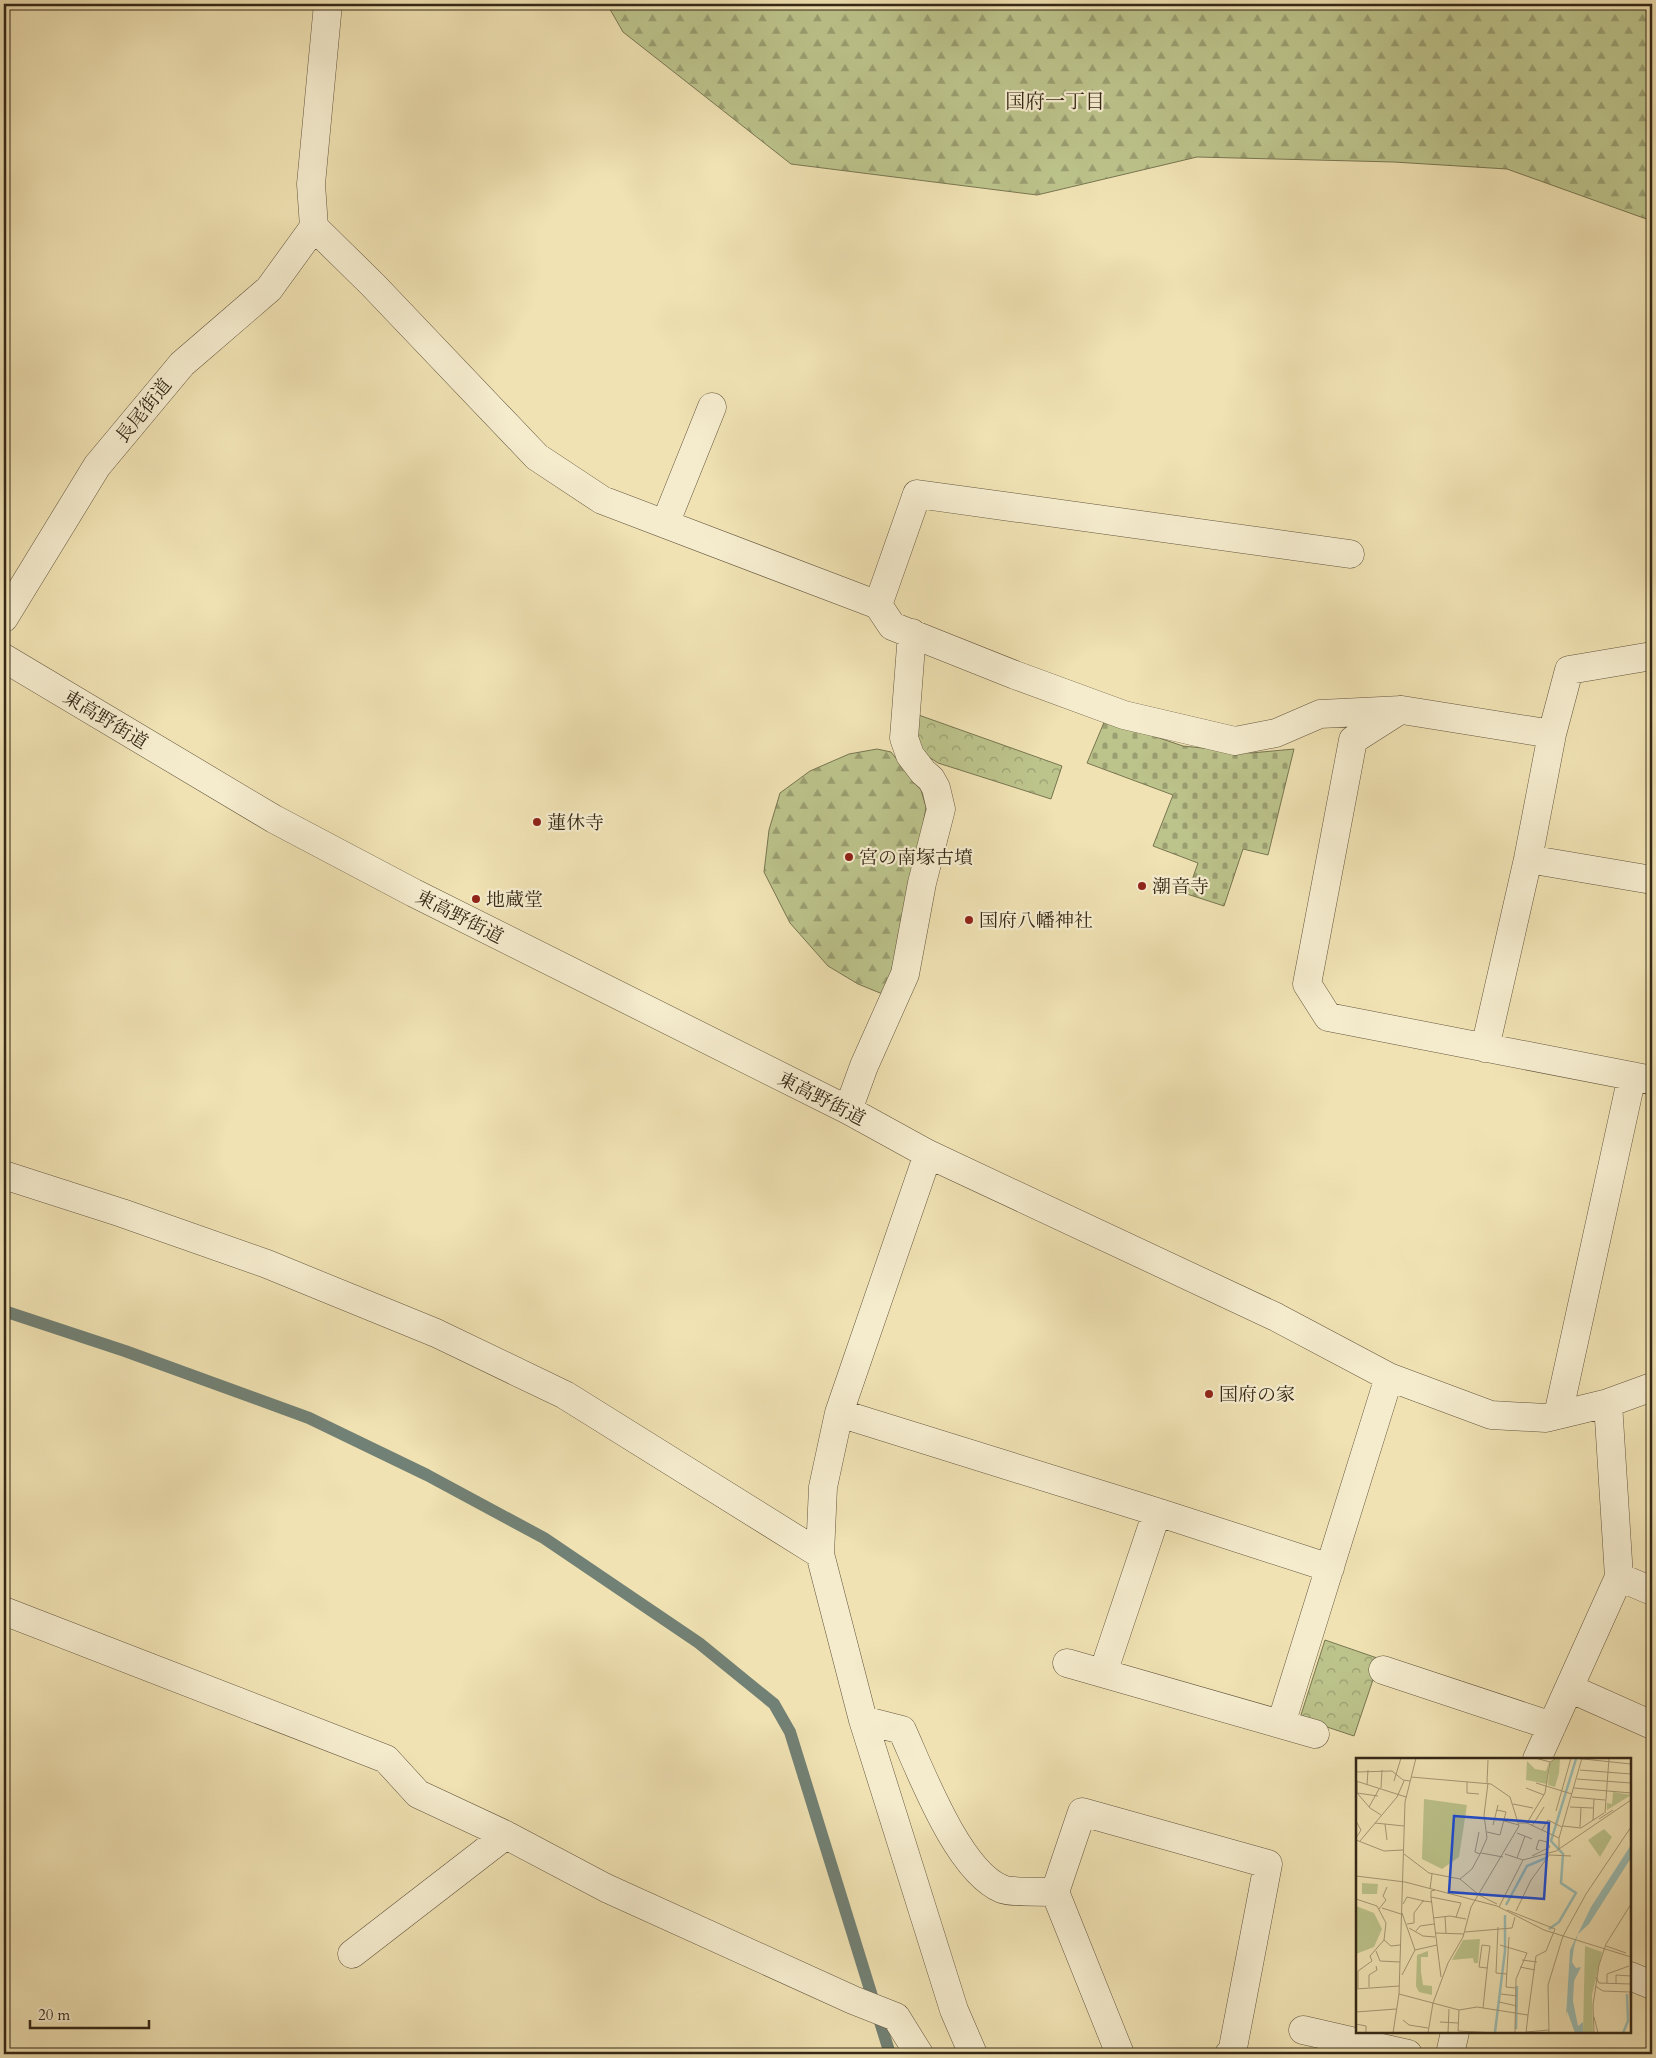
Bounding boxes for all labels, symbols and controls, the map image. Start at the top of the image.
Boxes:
district label: 国府一丁目 [1005,88,1105,115]
street label: 長尾街道 [110,373,178,448]
street label: 東高野街道 [58,684,153,755]
place label: 蓮休寺 [547,810,604,836]
marker: 蓮休寺 [531,816,543,828]
place label: 宮の南塚古墳 [859,845,973,871]
marker: 宮の南塚古墳 [843,851,855,863]
place label: 潮音寺 [1152,874,1209,900]
marker: 潮音寺 [1136,880,1148,892]
street label: 東高野街道 [411,884,508,950]
place label: 地蔵堂 [486,887,543,913]
marker: 地蔵堂 [470,893,482,905]
place label: 国府八幡神社 [979,908,1093,934]
marker: 国府八幡神社 [963,914,975,926]
street label: 東高野街道 [773,1066,870,1132]
place label: 国府の家 [1219,1382,1295,1408]
marker: 国府の家 [1203,1388,1215,1400]
inset map [1356,1758,1631,2033]
scale bar [30,1998,149,2030]
text: 20 m [38,2005,70,2025]

